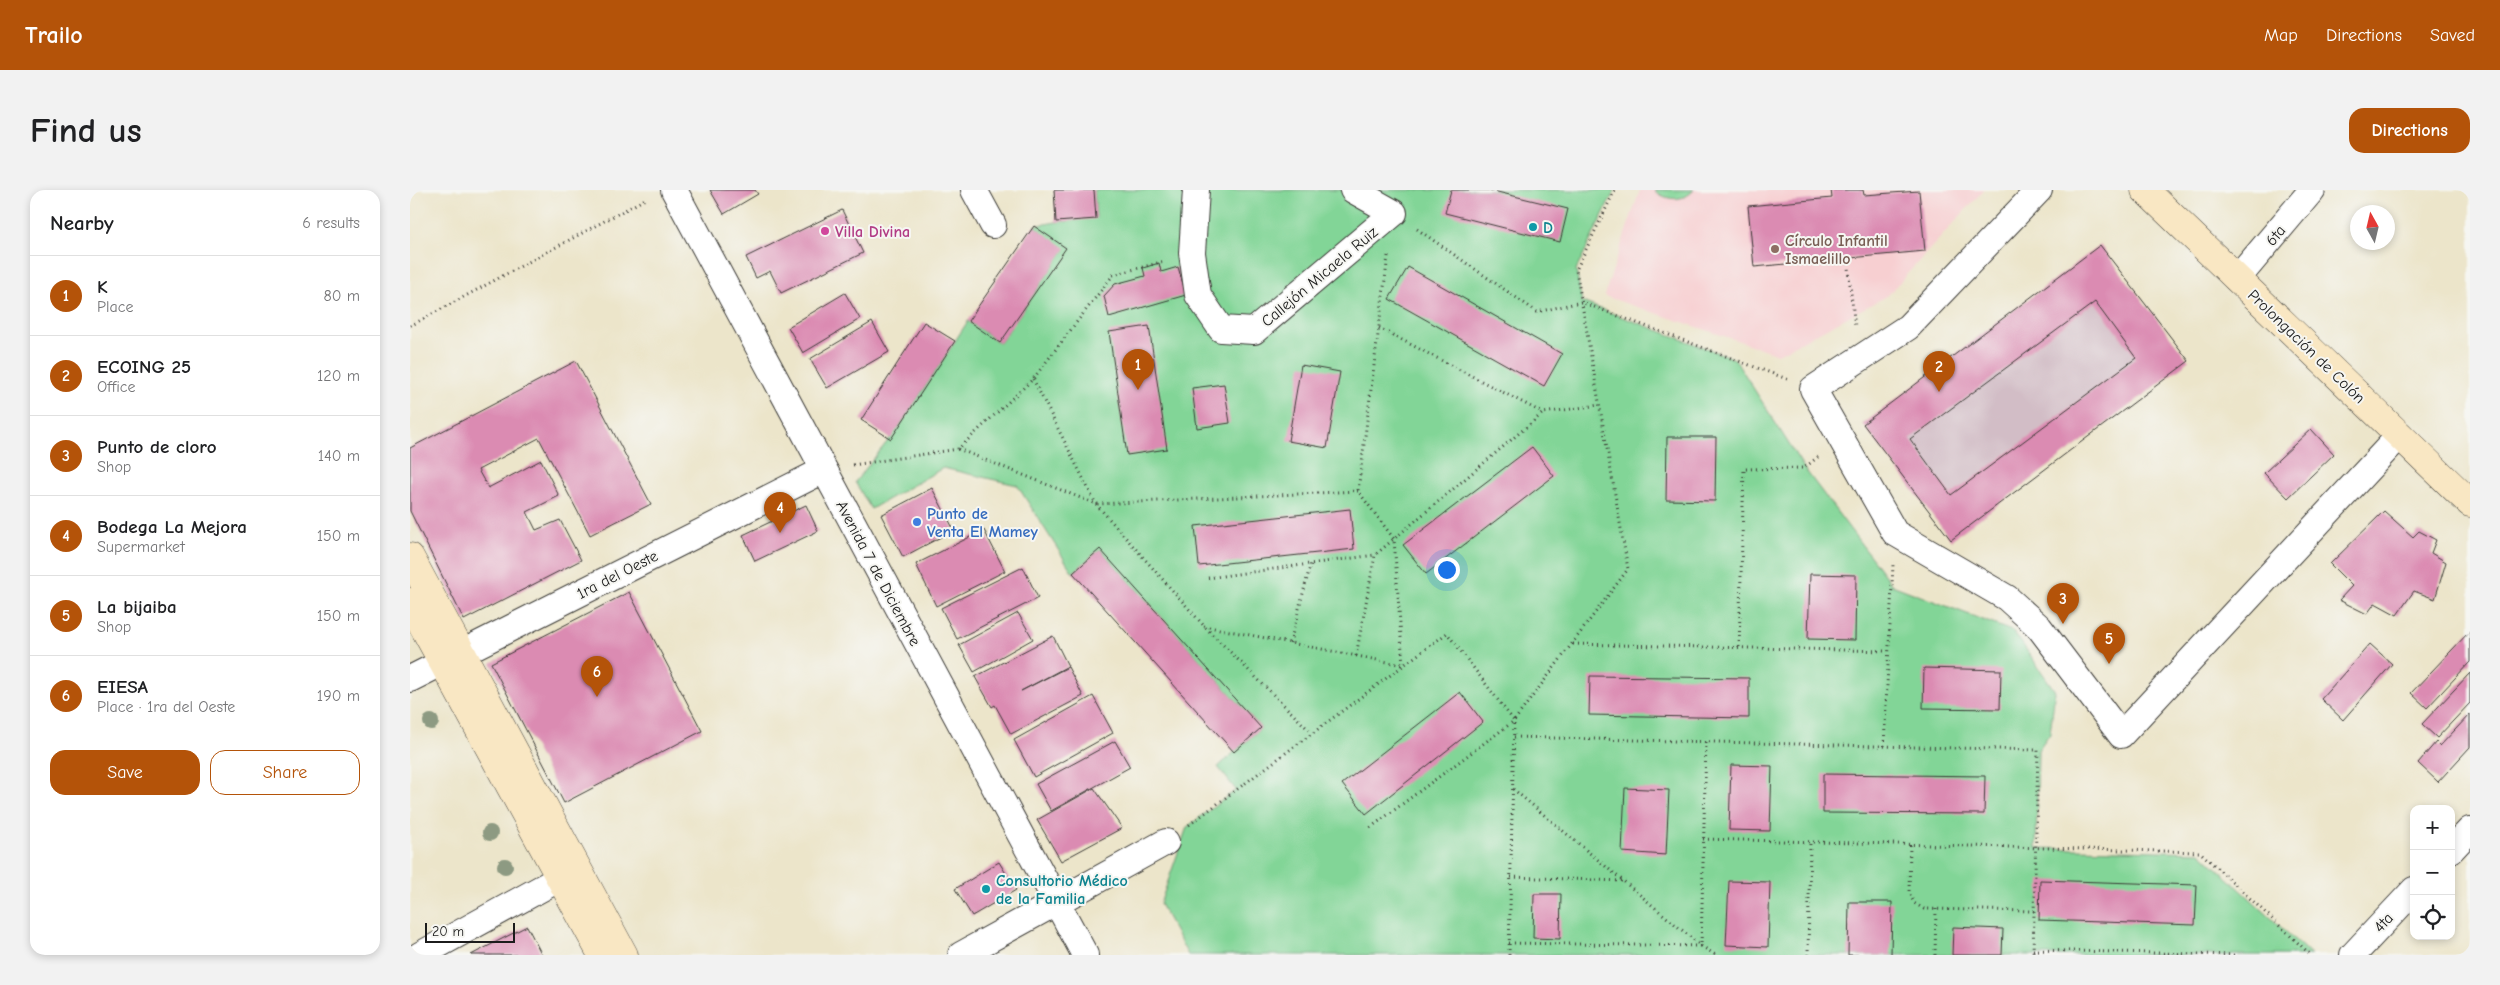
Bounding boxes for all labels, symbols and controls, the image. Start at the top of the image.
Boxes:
text: Trailo [25,21,83,49]
text: Map [2264,25,2298,46]
text: Directions [2326,25,2402,46]
text: Saved [2430,25,2475,46]
button: Directions [2349,108,2470,153]
text: Find us [30,110,142,151]
north arrow [2350,205,2395,250]
text: Nearby [50,211,114,235]
text: 6 results [302,214,360,232]
place label: D [1543,219,1553,237]
marker: D [1527,221,1539,233]
street label: 6ta [2262,222,2289,249]
place label: Villa Divina [835,223,910,241]
street label: Callejón Micaela Ruiz [1258,223,1381,331]
marker: Villa Divina [819,225,831,237]
place label: Círculo Infantil Ismaelillo [1785,232,1888,268]
marker: Círculo Infantil Ismaelillo [1769,243,1781,255]
text: K [97,276,108,298]
street label: Prolongación de Colón [2244,286,2369,407]
text: 1 [63,287,69,305]
text: 80 m [323,287,360,305]
text: Place [97,298,133,316]
pin: 1 [1122,349,1154,390]
pin: 2 [1923,351,1955,392]
text: ECOING 25 [97,356,191,378]
text: 2 [62,367,70,385]
text: 120 m [317,367,360,385]
text: Office [97,378,136,396]
text: Punto de cloro [97,436,217,458]
text: 3 [62,447,70,465]
text: 140 m [318,447,360,465]
text: Shop [97,458,131,476]
pin: 4 [764,492,796,533]
street label: Avenida 7 de Diciembre [832,498,924,649]
place label: Punto de Venta El Mamey [927,505,1038,541]
text: Bodega La Mejora [97,516,247,538]
marker: Punto de Venta El Mamey [911,516,923,528]
text: 4 [62,527,70,545]
text: 150 m [317,527,360,545]
text: Supermarket [97,538,185,556]
street label: 1ra del Oeste [574,547,661,603]
your location [1434,557,1460,583]
pin: 3 [2047,583,2079,624]
text: La bijaiba [97,596,177,618]
text: 5 [62,607,70,625]
text: 150 m [317,607,360,625]
text: Shop [97,618,131,636]
pin: 5 [2093,623,2125,664]
pin: 6 [581,656,613,697]
text: EIESA [97,676,148,698]
text: 6 [62,687,70,705]
text: 190 m [317,687,360,705]
text: Place · 1ra del Oeste [97,698,235,716]
button: Save [50,750,200,795]
button: Share [210,750,360,795]
map controls [2410,805,2455,940]
button: + [2410,805,2455,850]
button: − [2410,850,2455,895]
place label: Consultorio Médico de la Familia [996,872,1128,908]
marker: Consultorio Médico de la Familia [980,883,992,895]
button: locate [2410,895,2455,940]
street label: 4ta [2370,909,2397,936]
scale bar [425,920,515,943]
text: 20 m [432,923,464,940]

